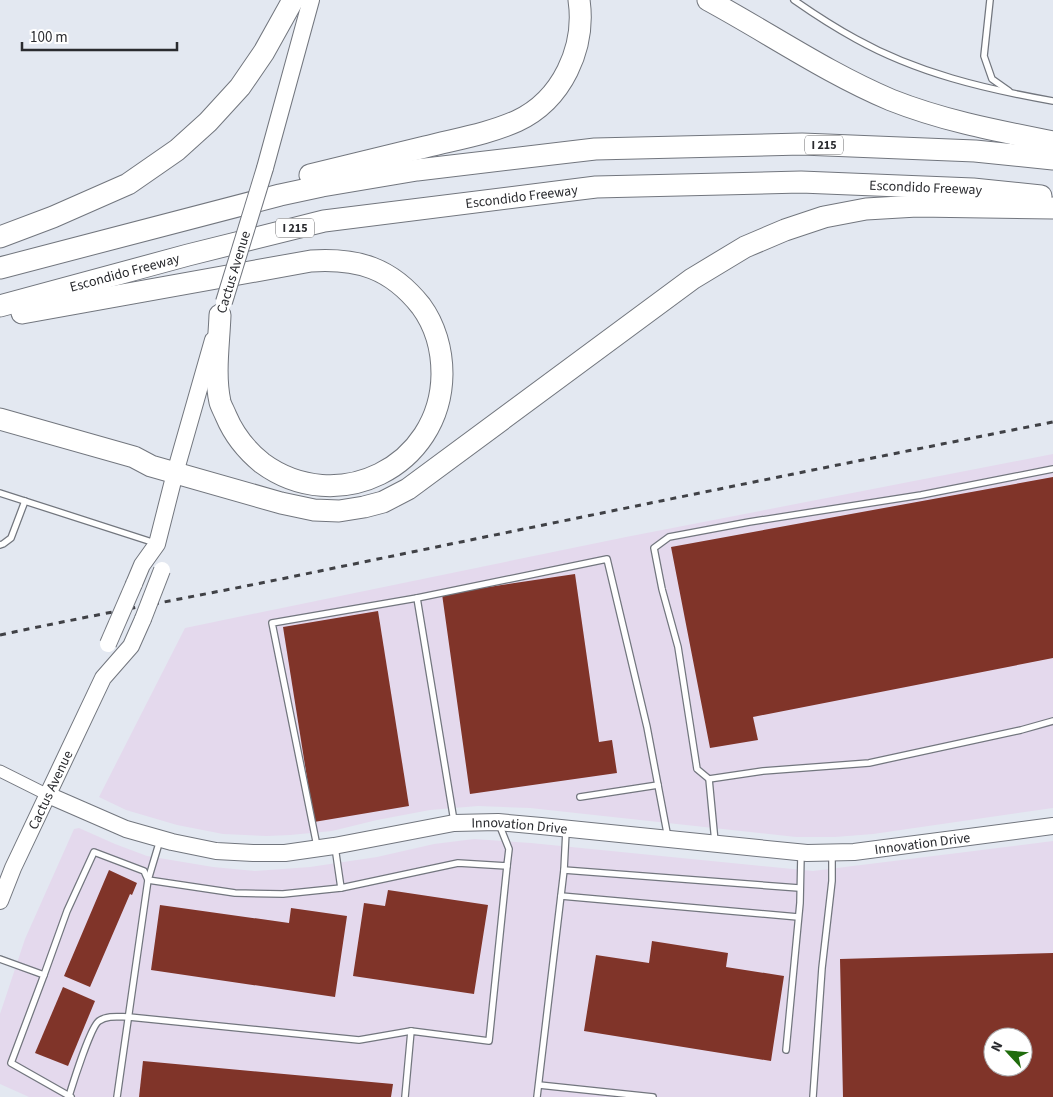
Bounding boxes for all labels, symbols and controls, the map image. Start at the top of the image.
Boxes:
scale bar [22,20,178,52]
text: 100 m [30,27,68,48]
road number: I 215 [805,136,843,154]
street label: Escondido Freeway [869,176,983,201]
street label: Escondido Freeway [464,180,579,214]
road number: I 215 [276,218,314,238]
street label: Cactus Avenue [212,228,256,316]
street label: Escondido Freeway [68,249,182,298]
street label: Cactus Avenue [24,747,78,833]
street label: Innovation Drive [471,813,568,840]
street label: Innovation Drive [873,828,972,860]
north arrow [983,1027,1033,1077]
text: N [986,1038,1008,1055]

